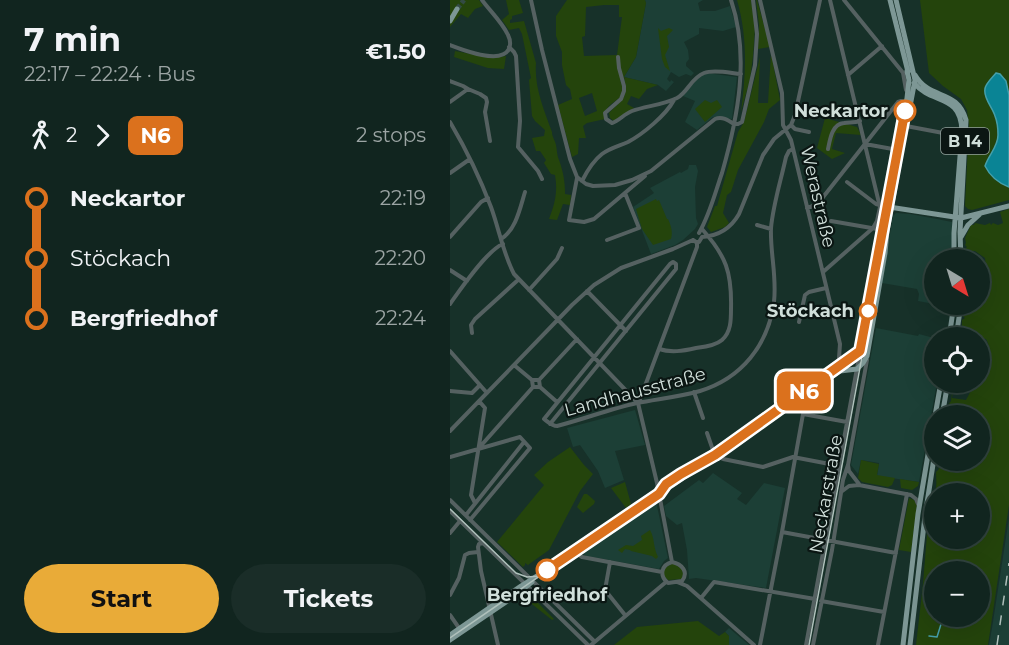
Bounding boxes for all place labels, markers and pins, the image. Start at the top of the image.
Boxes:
place label: Neckartor [794,100,888,122]
marker: Neckartor [894,100,916,122]
place label: Stöckach [767,300,854,322]
marker: Stöckach [859,302,877,320]
marker: Bergfriedhof [536,559,558,581]
place label: Bergfriedhof [487,584,608,606]

